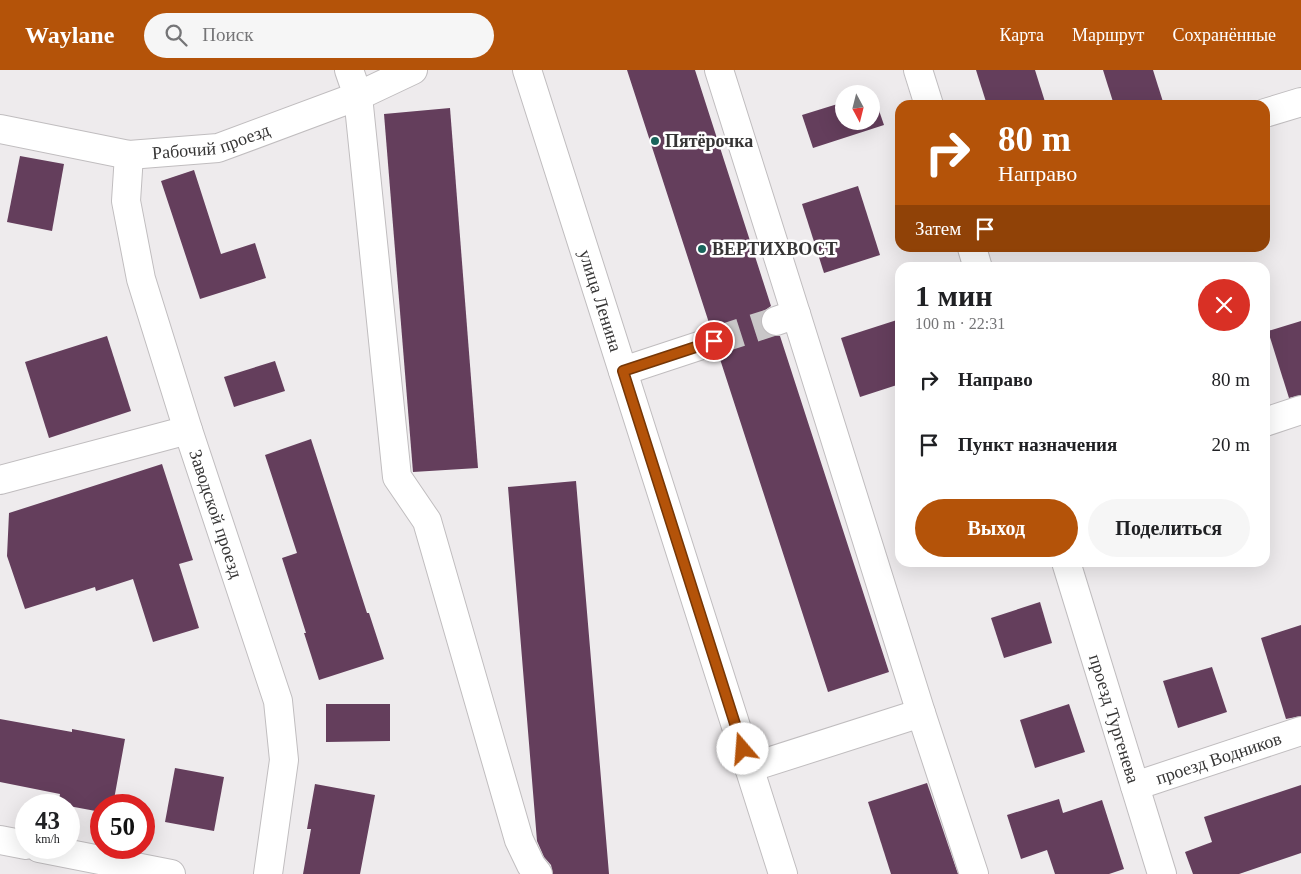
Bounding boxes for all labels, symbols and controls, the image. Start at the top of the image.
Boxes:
search box [144,13,494,58]
icon: search [162,21,190,49]
text: Waylane [25,22,114,48]
text: Поиск [202,24,253,45]
text: Карта [999,25,1044,45]
text: Маршрут [1072,25,1144,45]
text: Сохранённые [1172,25,1276,45]
north arrow [835,85,880,130]
map controls [835,85,880,130]
street label: Рабочий проезд [151,120,273,163]
icon: right [915,120,980,185]
text: 80 m [998,120,1071,159]
place label: Пятёрочка [665,131,753,151]
marker: Пятёрочка [649,135,661,147]
text: Направо [998,161,1077,186]
icon: arrive [971,215,999,243]
text: Затем [915,218,961,239]
place label: ВЕРТИХВОСТ [712,239,837,259]
marker: ВЕРТИХВОСТ [696,243,708,255]
street label: улица Ленина [575,247,626,354]
text: 1 мин [915,279,993,312]
button: close [1198,279,1250,331]
text: 100 m · 22:31 [915,315,1005,332]
pin [693,320,735,362]
icon: arrive [700,327,728,355]
icon: right [915,366,943,394]
text: Направо [958,369,1033,390]
text: 80 m [1211,369,1250,390]
icon: arrive [915,431,943,459]
text: Пункт назначения [958,434,1117,455]
text: 20 m [1211,434,1250,455]
street label: Заводской проезд [185,447,246,581]
button: Выход [915,499,1078,557]
button: Поделиться [1088,499,1250,557]
street label: проезд Тургенева [1085,652,1143,786]
position arrow [716,722,768,774]
street label: проезд Водников [1153,728,1284,788]
speed limit sign: 50 [90,794,155,859]
text: 43 [35,807,60,834]
text: km/h [35,832,60,846]

